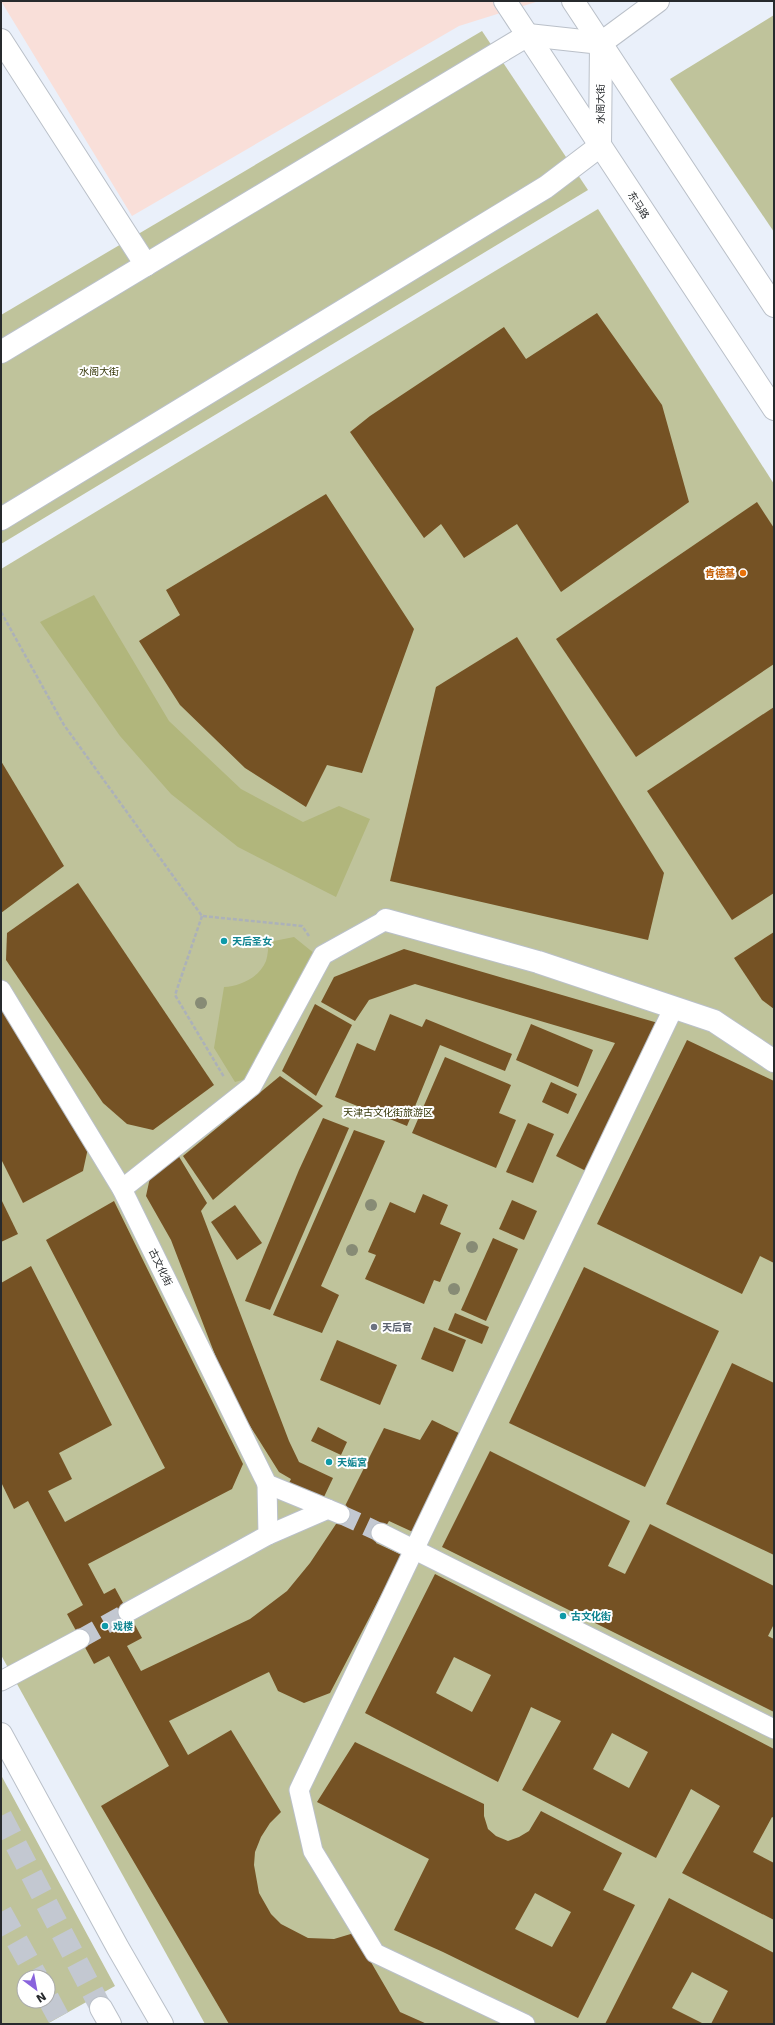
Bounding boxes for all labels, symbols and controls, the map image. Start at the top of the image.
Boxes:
street label: 水阁大街 [595,84,606,124]
street label: 东马路 [626,190,651,221]
park label: 水阁大街 [79,366,119,377]
place label: 肯德基 [705,567,735,579]
marker: 肯德基 [738,568,748,578]
marker: 天后圣女 [219,936,229,946]
place label: 天后圣女 [232,936,272,947]
park label: 天津古文化街旅游区 [343,1107,433,1118]
street label: 古文化街 [147,1247,174,1288]
marker: 天后官 [369,1322,379,1332]
place label: 天后官 [382,1322,412,1333]
marker: 天姤宮 [324,1457,334,1467]
place label: 天姤宮 [337,1457,367,1468]
place label: 古文化街 [571,1610,611,1622]
marker: 古文化街 [558,1611,568,1621]
place label: 戏楼 [113,1620,133,1632]
marker: 戏楼 [100,1621,110,1631]
north arrow [16,1969,56,2009]
text: N [34,1989,48,2005]

